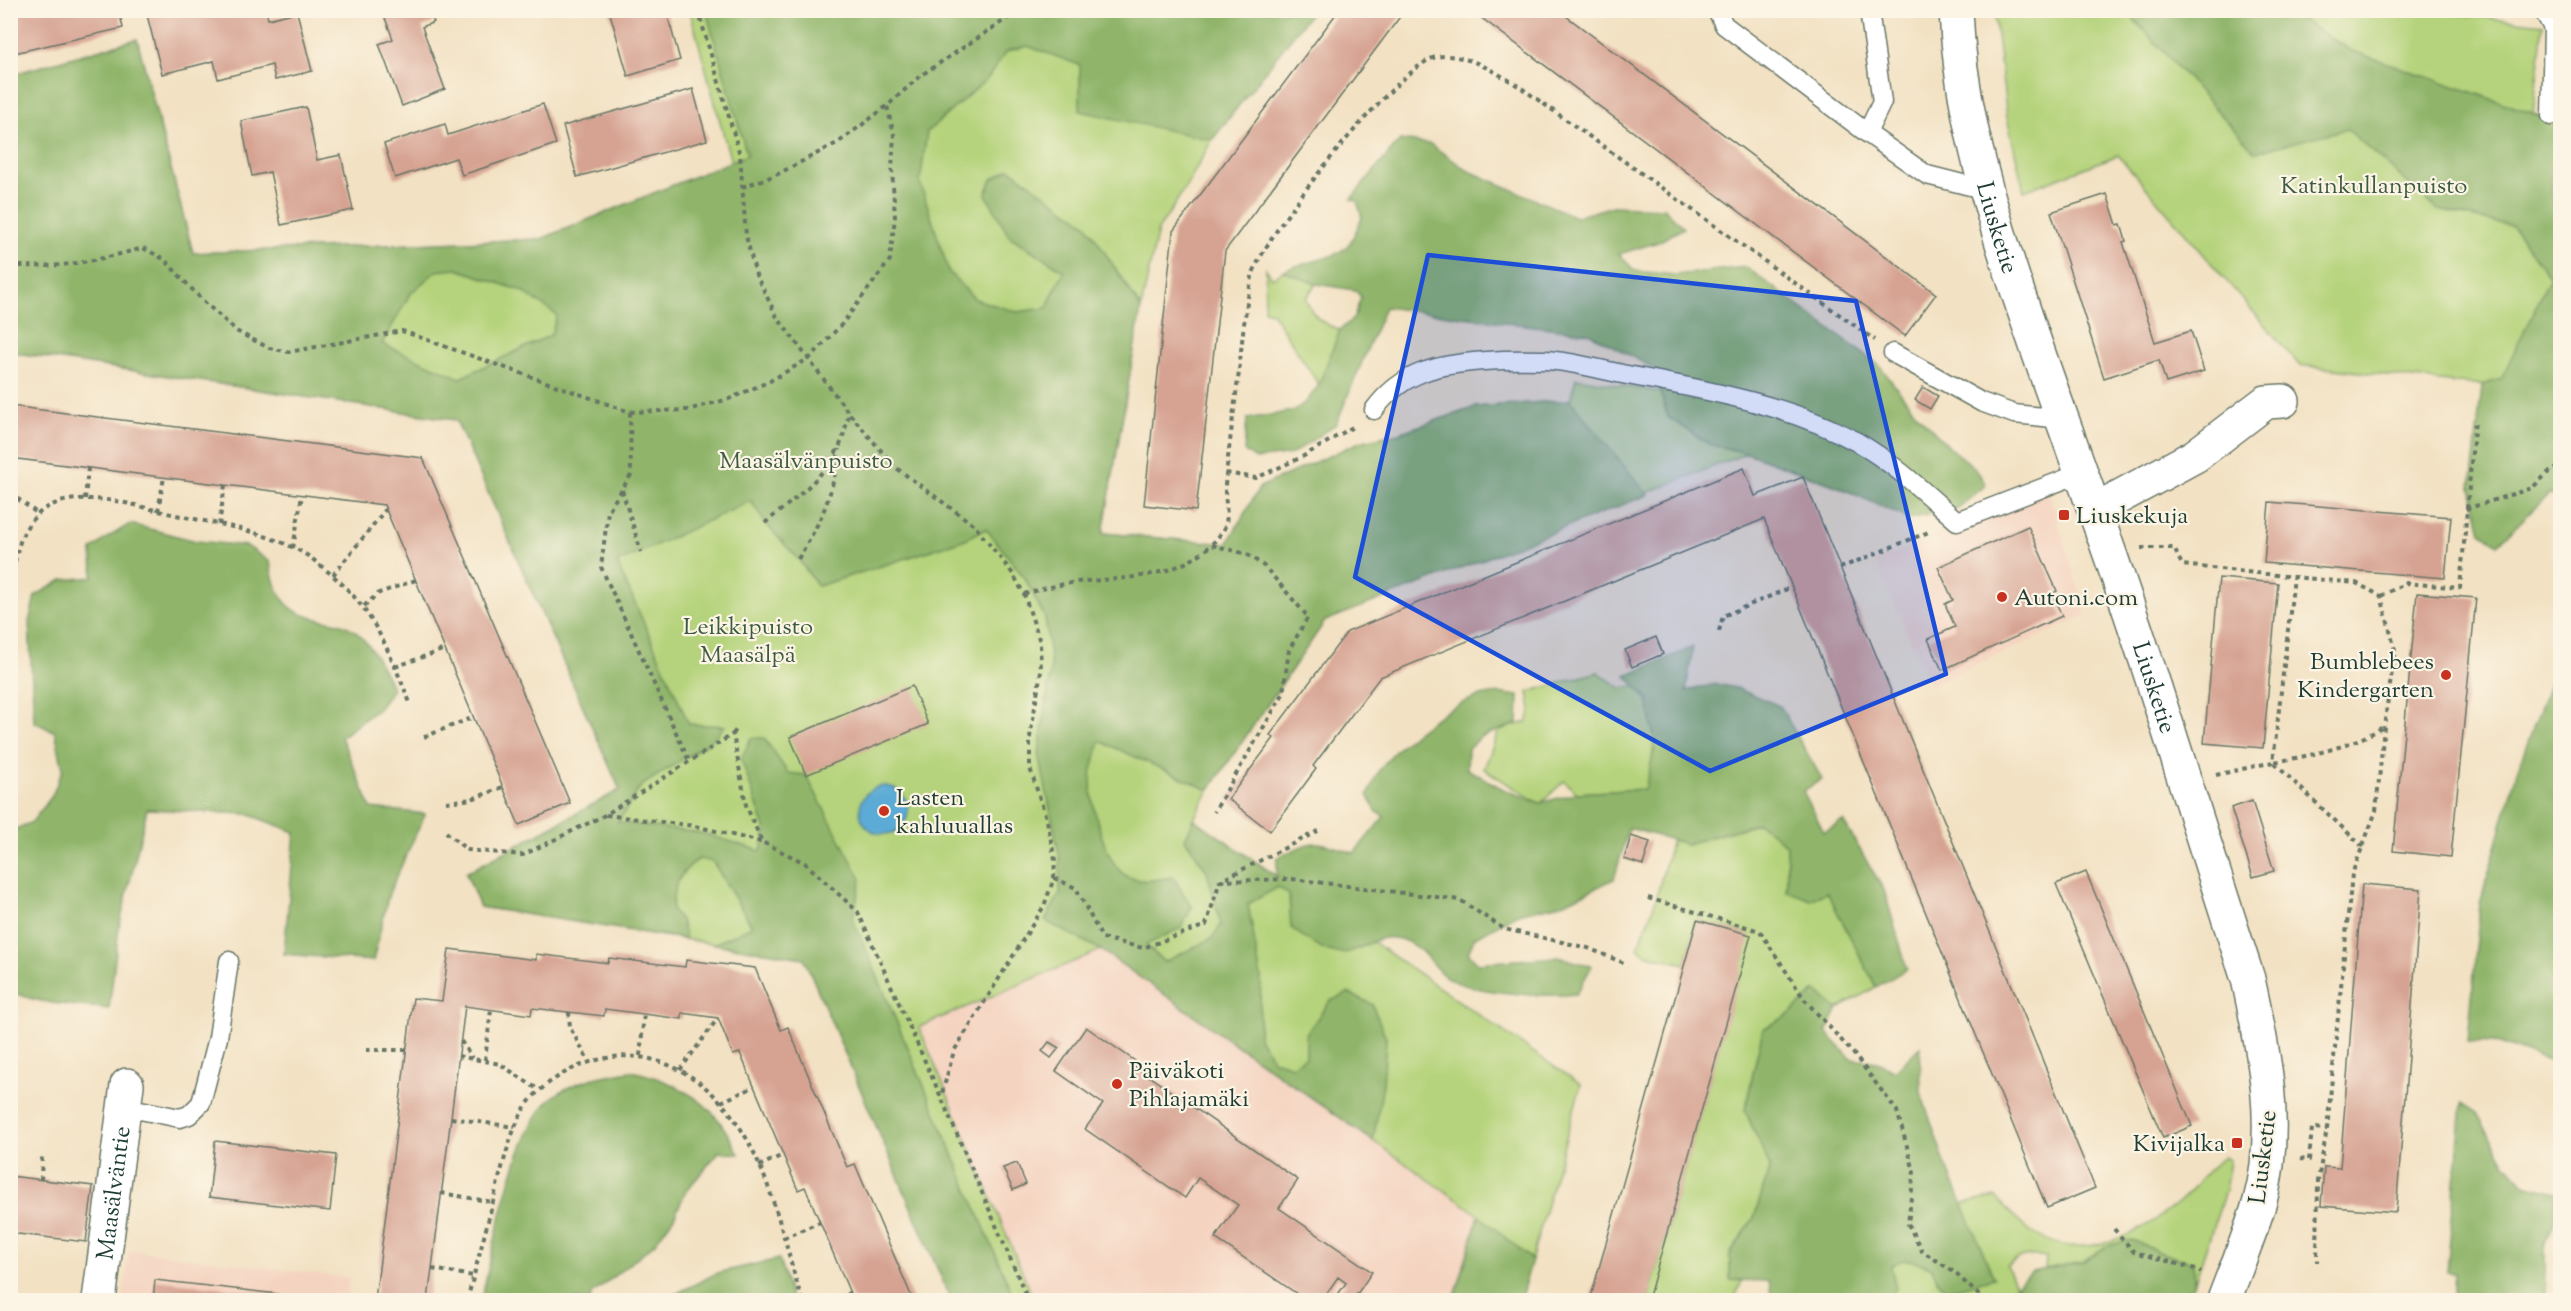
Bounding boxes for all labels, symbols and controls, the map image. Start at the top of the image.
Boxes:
park label: Katinkullanpuisto [2281,170,2467,204]
street label: Liusketie [1966,178,2026,278]
park label: Maasälvänpuisto [719,445,893,479]
place label: Liuskekuja [2076,500,2188,534]
marker: Liuskekuja [2057,508,2071,522]
place label: Autoni.com [2014,582,2138,616]
marker: Autoni.com [1995,590,2009,604]
park label: Leikkipuisto Maasälpä [683,611,813,673]
street label: Liusketie [2122,638,2183,738]
place label: Bumblebees Kindergarten [2297,646,2434,708]
marker: Bumblebees Kindergarten [2439,668,2453,682]
place label: Lasten kahluuallas [896,782,1013,844]
marker: Lasten kahluuallas [877,804,891,818]
place label: Päiväkoti Pihlajamäki [1129,1055,1249,1117]
marker: Päiväkoti Pihlajamäki [1110,1077,1124,1091]
street label: Liusketie [2241,1108,2287,1206]
street label: Maasälväntie [89,1124,140,1262]
place label: Kivijalka [2133,1128,2225,1162]
marker: Kivijalka [2230,1136,2244,1150]

